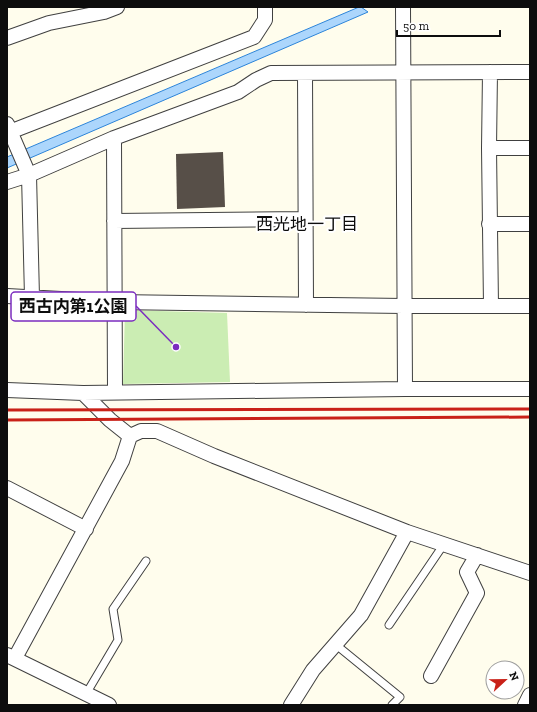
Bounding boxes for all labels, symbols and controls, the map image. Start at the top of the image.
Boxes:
scale bar [397,12,500,38]
text: 50 m [403,19,430,33]
district label: 西光地一丁目 [256,214,358,234]
callout: 西古内第1公園 [11,292,136,321]
text: 西古内第1公園 [19,296,127,316]
north arrow [485,660,525,700]
text: N [506,670,522,683]

